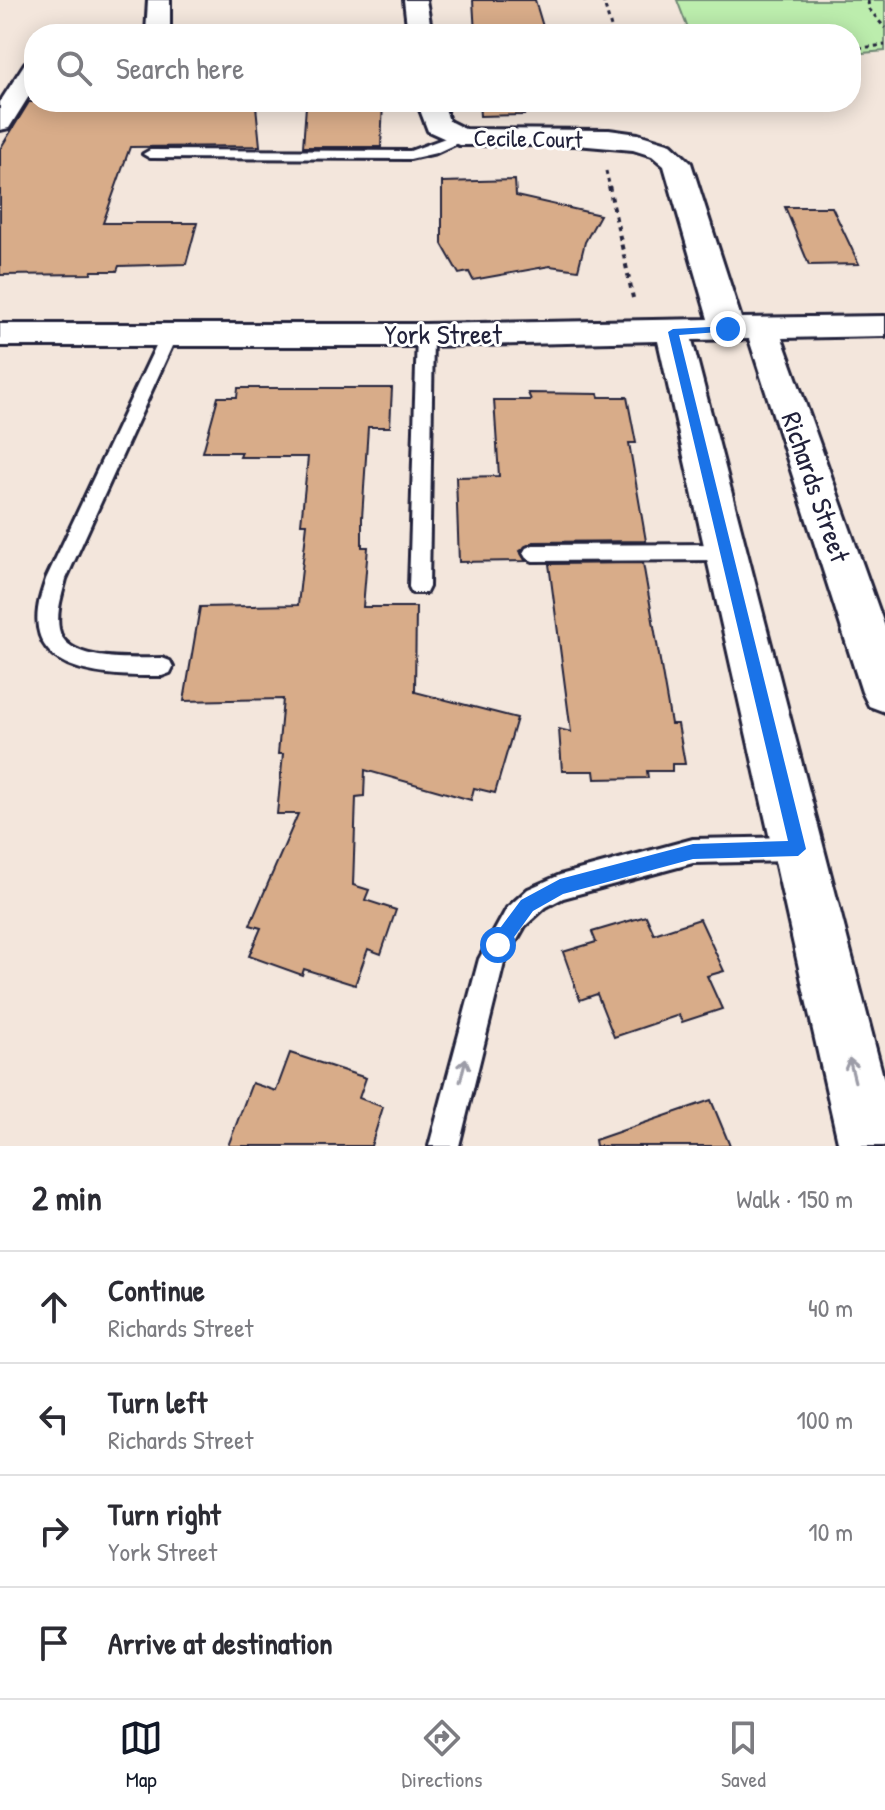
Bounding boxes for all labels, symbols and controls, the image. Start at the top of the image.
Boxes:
search box [24,24,861,112]
icon: search [52,46,96,90]
text: Search here [116,48,244,88]
street label: Cecile Court [473,121,583,155]
route end [710,311,746,347]
street label: York Street [384,315,502,353]
street label: Richards Street [773,407,860,568]
route start [480,927,516,963]
one-way arrow [457,1058,472,1084]
one-way arrow [843,1058,858,1084]
text: 2 min [32,1175,102,1221]
text: Walk · 150 m [736,1181,853,1216]
text: Continue [108,1270,205,1310]
icon: ahead [32,1285,76,1329]
text: 40 m [808,1290,853,1325]
text: Richards Street [108,1310,254,1345]
text: Turn left [108,1382,207,1422]
icon: left [32,1397,76,1441]
text: 100 m [797,1402,853,1437]
text: Richards Street [108,1422,254,1457]
text: Turn right [108,1494,221,1534]
icon: right [32,1509,76,1553]
text: 10 m [808,1514,853,1549]
text: York Street [108,1534,217,1569]
icon: arrive [32,1621,76,1665]
text: Arrive at destination [108,1623,333,1663]
tab: Map [119,1716,163,1794]
tab: Directions [402,1716,483,1794]
tab: Saved [721,1716,766,1794]

